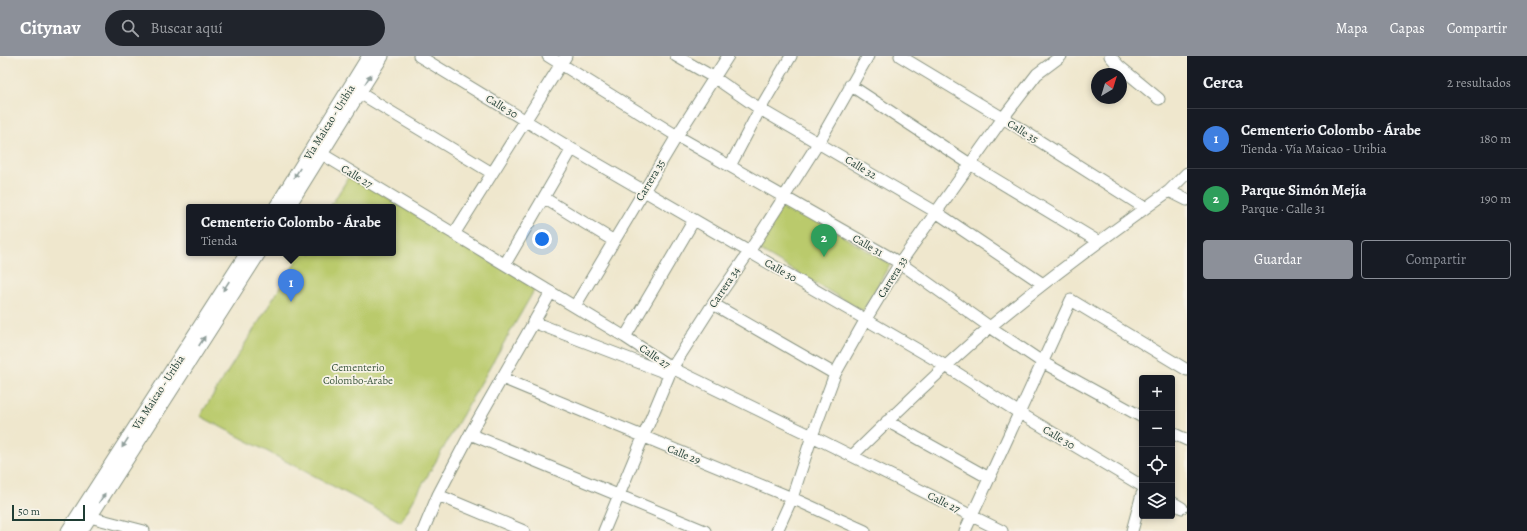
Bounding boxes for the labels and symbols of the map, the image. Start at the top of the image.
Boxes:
north arrow [1091,68,1127,104]
one-way arrow [364,74,372,84]
street label: Vía Maicao - Uribia [300,81,359,163]
street label: Calle 30 [483,91,521,122]
street label: Calle 35 [1004,116,1041,147]
street label: Calle 32 [842,152,879,183]
street label: Carrera 35 [632,156,669,204]
street label: Calle 27 [338,161,376,192]
one-way arrow [294,167,301,178]
pin: 2 [811,224,837,257]
your location [532,229,552,249]
street label: Calle 31 [850,231,886,260]
street label: Carrera 33 [874,254,911,301]
street label: Calle 30 [762,255,800,286]
street label: Carrera 34 [705,264,744,311]
pin: 1 [278,269,304,302]
one-way arrow [222,280,229,292]
one-way arrow [199,336,206,347]
street label: Calle 27 [636,341,673,372]
street label: Vía Maicao - Uribia [128,351,189,433]
park label: Cementerio Colombo-Arabe [323,360,393,388]
street label: Calle 30 [1040,422,1078,453]
one-way arrow [122,437,129,449]
street label: Calle 29 [665,441,703,468]
street label: Calle 27 [925,488,963,517]
one-way arrow [98,493,106,503]
scale bar [12,503,85,522]

